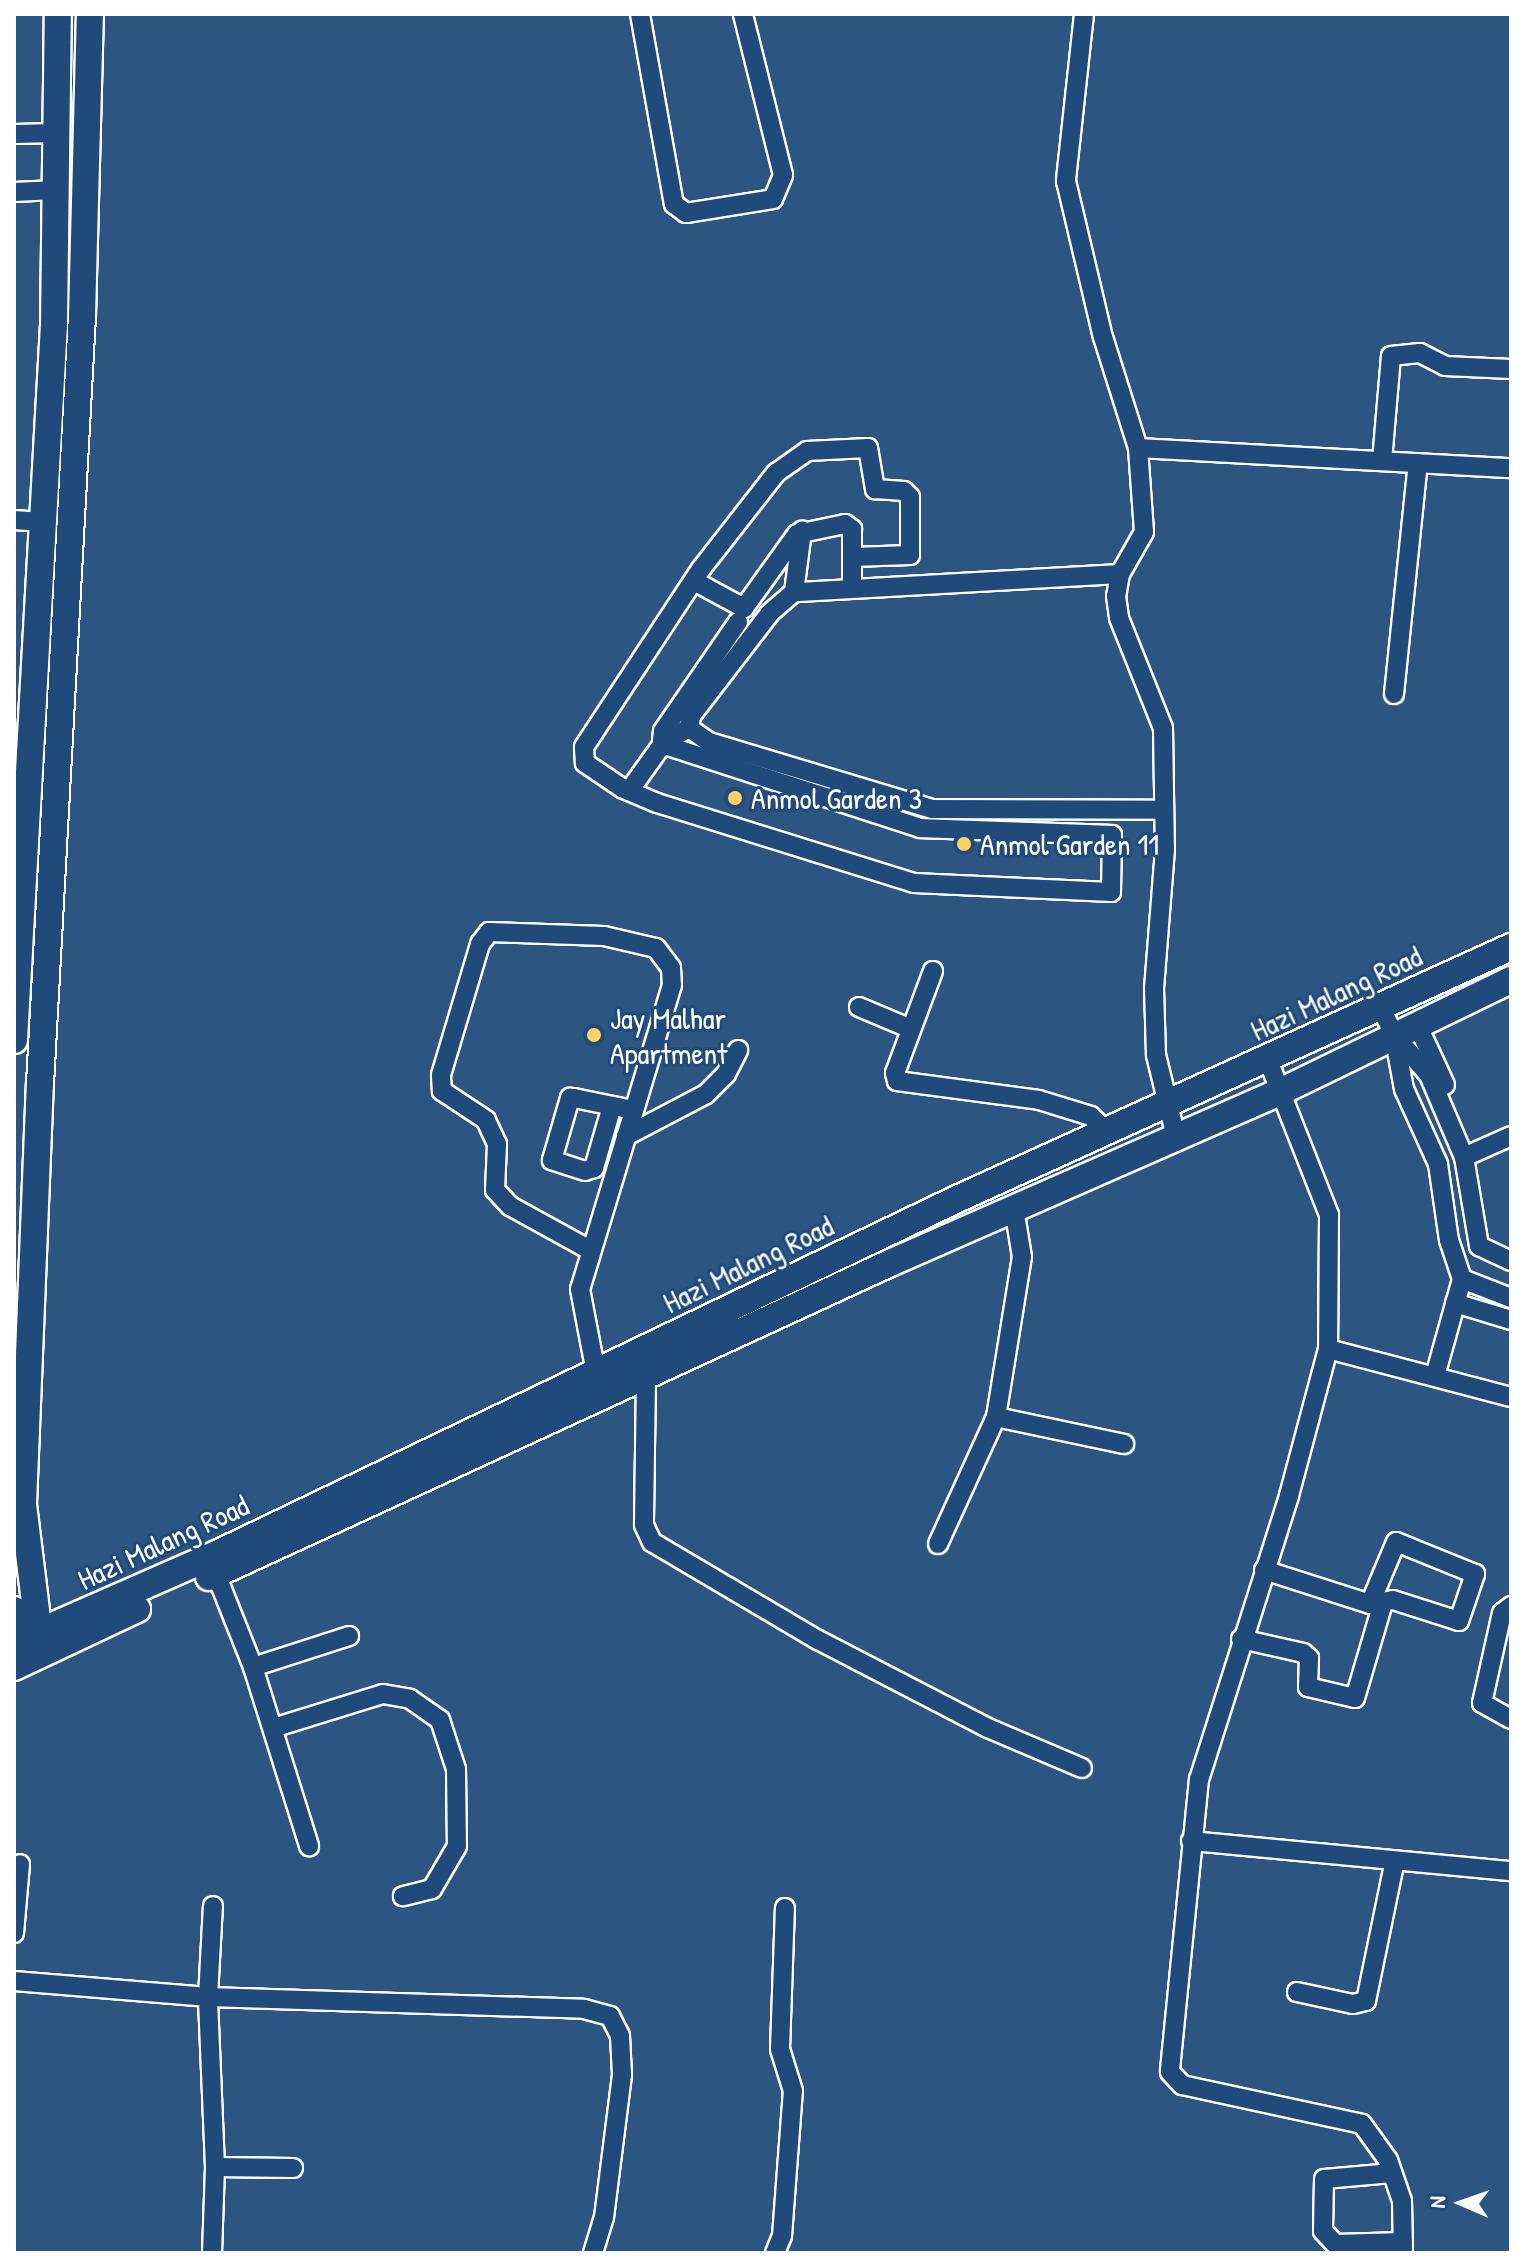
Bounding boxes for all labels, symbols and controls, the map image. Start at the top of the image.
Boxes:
place label: Anmol Garden 3 [751,780,922,816]
marker: Anmol Garden 3 [726,789,744,807]
place label: Anmol Garden 11 [980,826,1159,862]
marker: Anmol Garden 11 [955,835,973,853]
street label: Hazi Malang Road [1245,938,1427,1048]
place label: Jay Malhar Apartment [610,1000,727,1070]
marker: Jay Malhar Apartment [585,1026,603,1044]
street label: Hazi Malang Road [657,1207,839,1321]
street label: Hazi Malang Road [72,1487,254,1597]
north arrow [1421,2163,1501,2243]
text: N [1422,2196,1452,2209]

